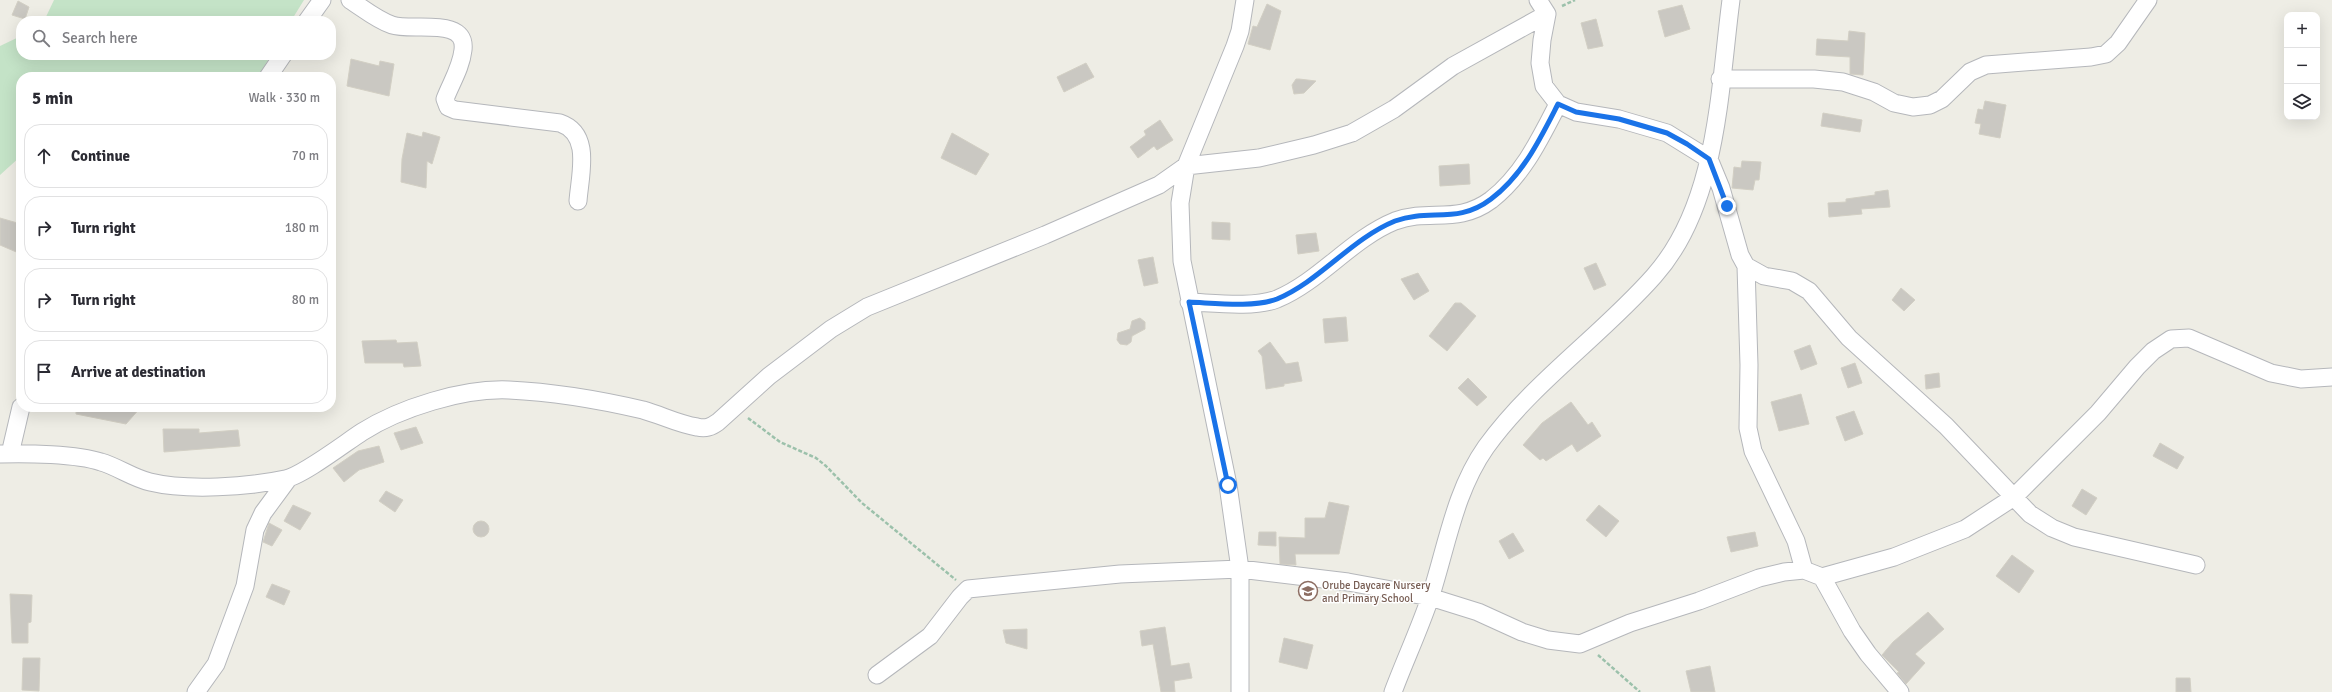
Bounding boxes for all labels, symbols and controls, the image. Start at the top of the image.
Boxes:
map controls [2284,12,2320,120]
button: + [2284,12,2320,48]
search box [16,16,336,60]
icon: search [30,27,52,49]
text: Search here [62,29,138,47]
button: − [2284,48,2320,84]
button: layers [2284,84,2320,120]
text: 5 min [32,88,73,109]
text: Walk · 330 m [249,90,320,106]
icon: ahead [33,145,55,167]
text: Continue [71,147,130,165]
text: 70 m [292,148,319,164]
route end [1718,197,1736,215]
icon: right [33,217,55,239]
text: Turn right [71,219,136,237]
text: 180 m [285,220,319,236]
icon: right [33,289,55,311]
text: Turn right [71,291,136,309]
text: 80 m [292,292,319,308]
icon: arrive [33,361,55,383]
text: Arrive at destination [71,363,206,381]
route start [1219,476,1237,494]
place label: Orube Daycare Nursery and Primary School [1322,579,1431,605]
school or university icon: Orube Daycare Nursery and Primary School [1297,580,1319,602]

